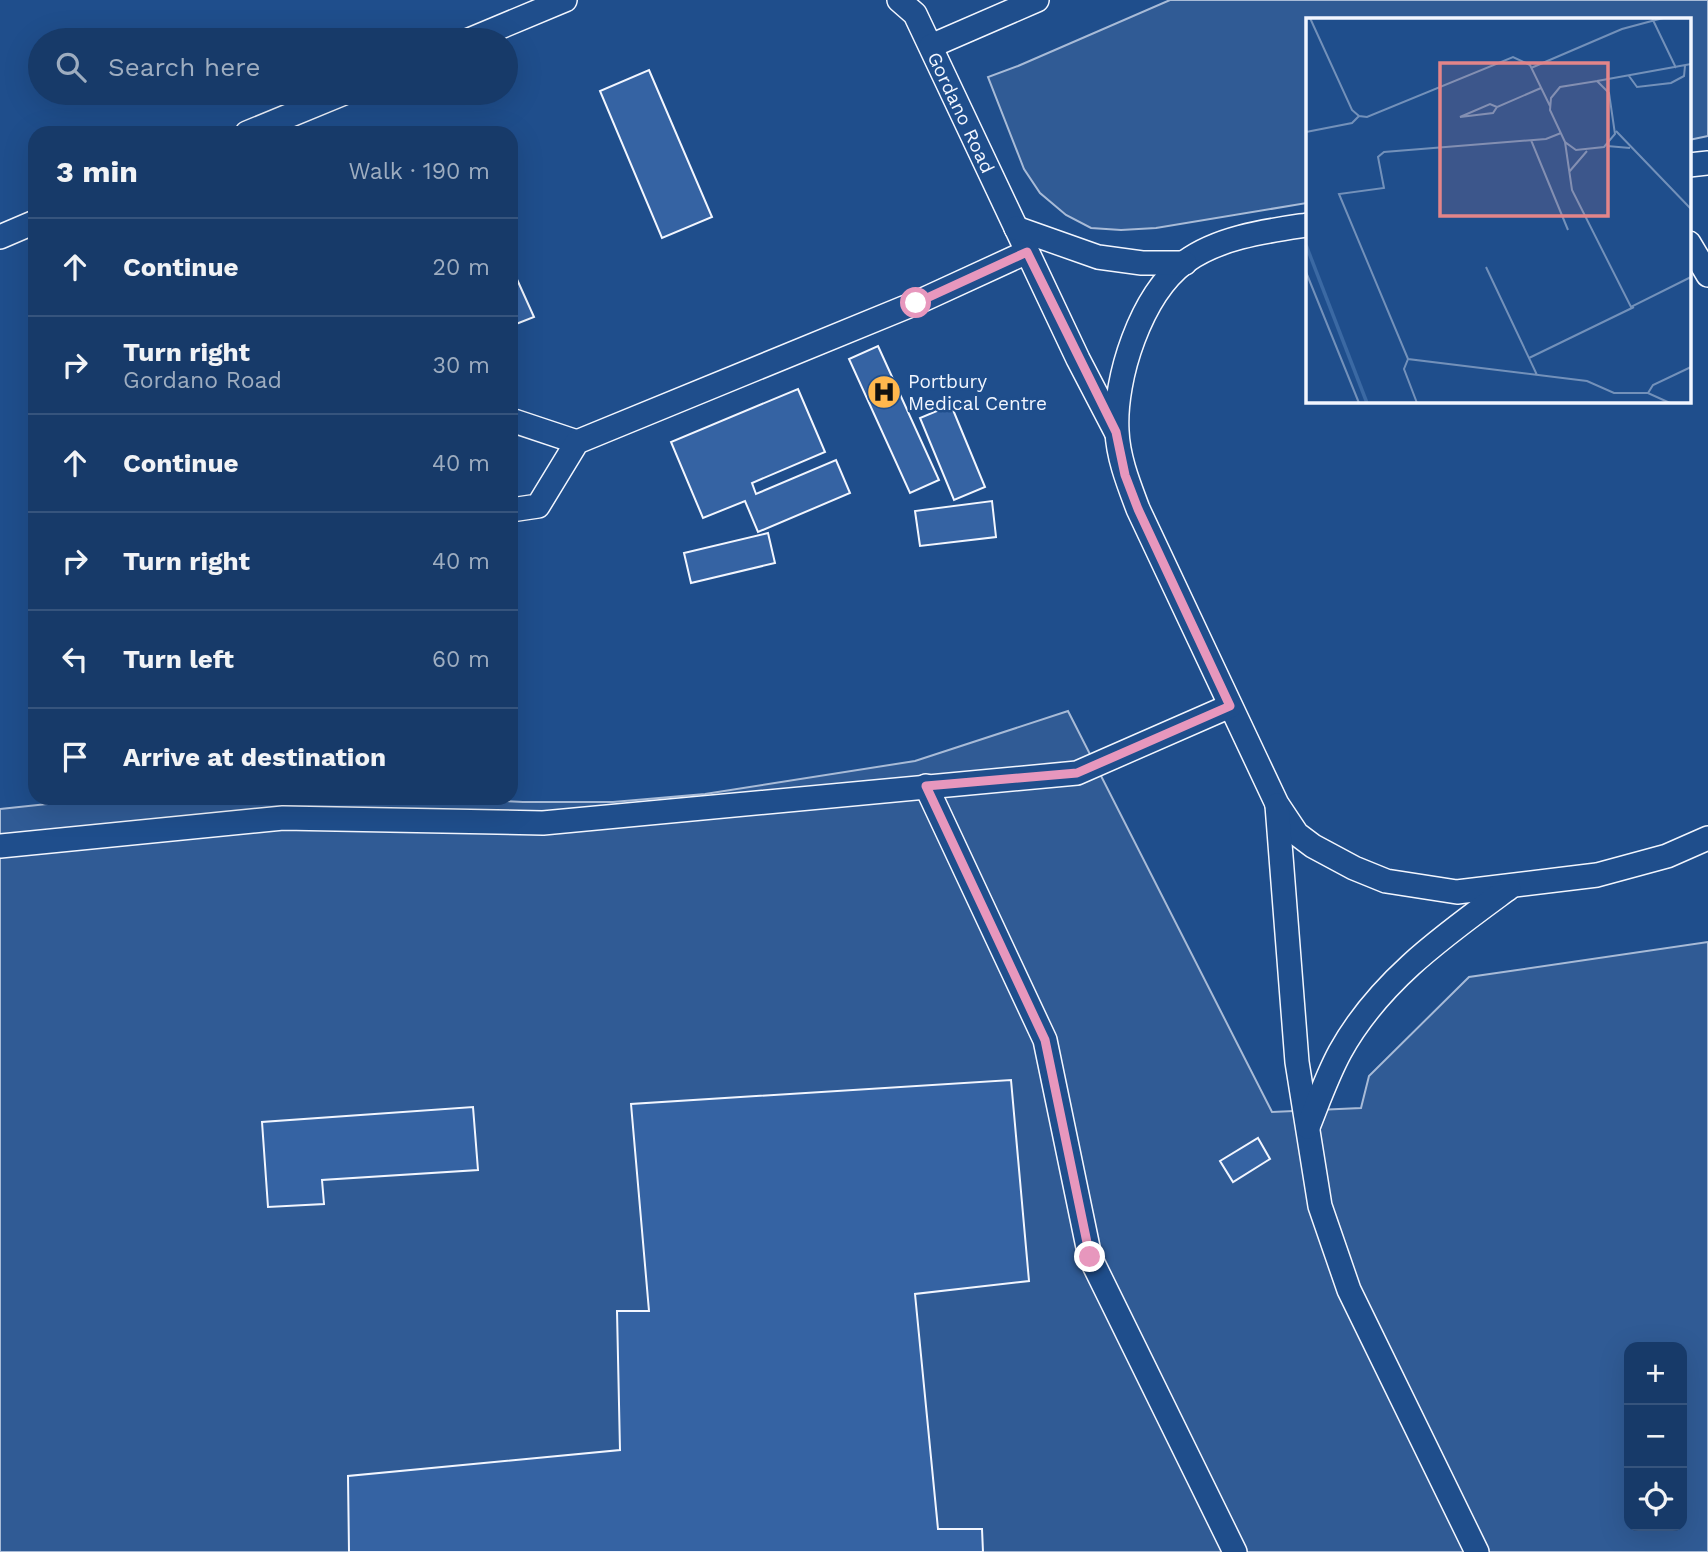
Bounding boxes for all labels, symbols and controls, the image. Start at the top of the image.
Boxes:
inset map [1306,18,1690,402]
search box [28,28,518,105]
icon: search [52,48,90,86]
street label: Gordano Road [923,48,1000,177]
text: Search here [108,52,260,82]
text: 3 min [56,154,138,189]
text: Walk · 190 m [349,158,490,185]
icon: ahead [56,248,94,286]
text: Continue [123,252,239,282]
text: 20 m [433,254,490,281]
route start [900,287,931,318]
text: Turn right [123,337,250,367]
icon: right [56,346,94,384]
text: 30 m [433,352,490,379]
text: Gordano Road [123,367,282,394]
place label: Portbury Medical Centre [908,370,1047,415]
hospital icon: Portbury Medical Centre [865,373,903,411]
icon: ahead [56,444,94,482]
text: Continue [123,448,239,478]
text: 40 m [432,450,490,477]
icon: right [56,542,94,580]
text: Turn right [123,546,250,576]
text: 40 m [432,548,490,575]
icon: left [56,640,94,678]
text: Turn left [123,644,234,674]
text: 60 m [432,646,490,673]
icon: arrive [56,738,94,776]
text: Arrive at destination [123,742,386,772]
route end [1074,1241,1105,1272]
map controls [1624,1342,1687,1531]
button: + [1624,1342,1687,1405]
button: − [1624,1405,1687,1468]
button: locate [1624,1468,1687,1531]

